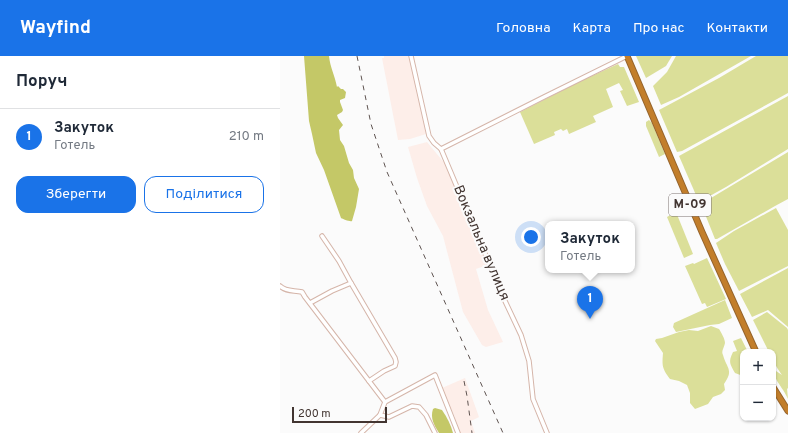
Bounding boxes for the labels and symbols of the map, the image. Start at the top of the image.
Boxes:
street label: Вокзальна вулиця [449,183,513,303]
road number: М-09 [669,194,711,216]
your location [521,227,541,247]
pin: 1 [577,286,603,319]
scale bar [292,405,387,424]

